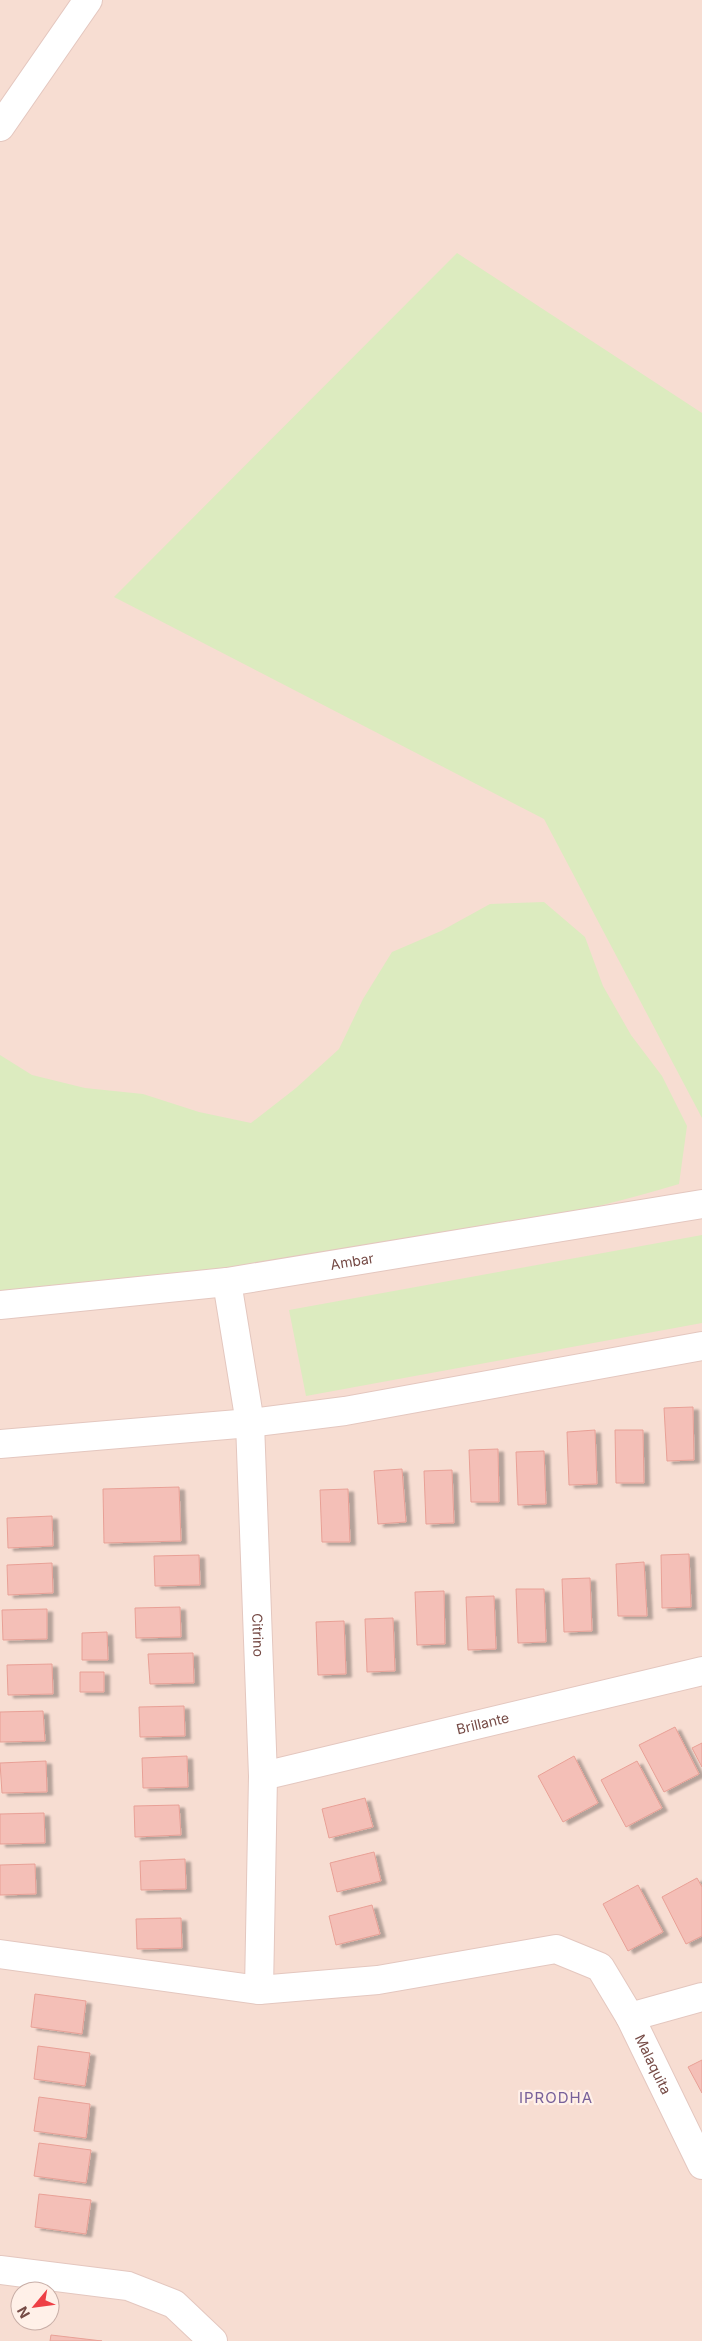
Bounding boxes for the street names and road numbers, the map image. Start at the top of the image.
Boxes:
street label: Ambar [329,1249,375,1273]
street label: Citrino [249,1613,268,1657]
street label: Brillante [455,1708,511,1737]
street label: Malaquita [632,2031,675,2097]

